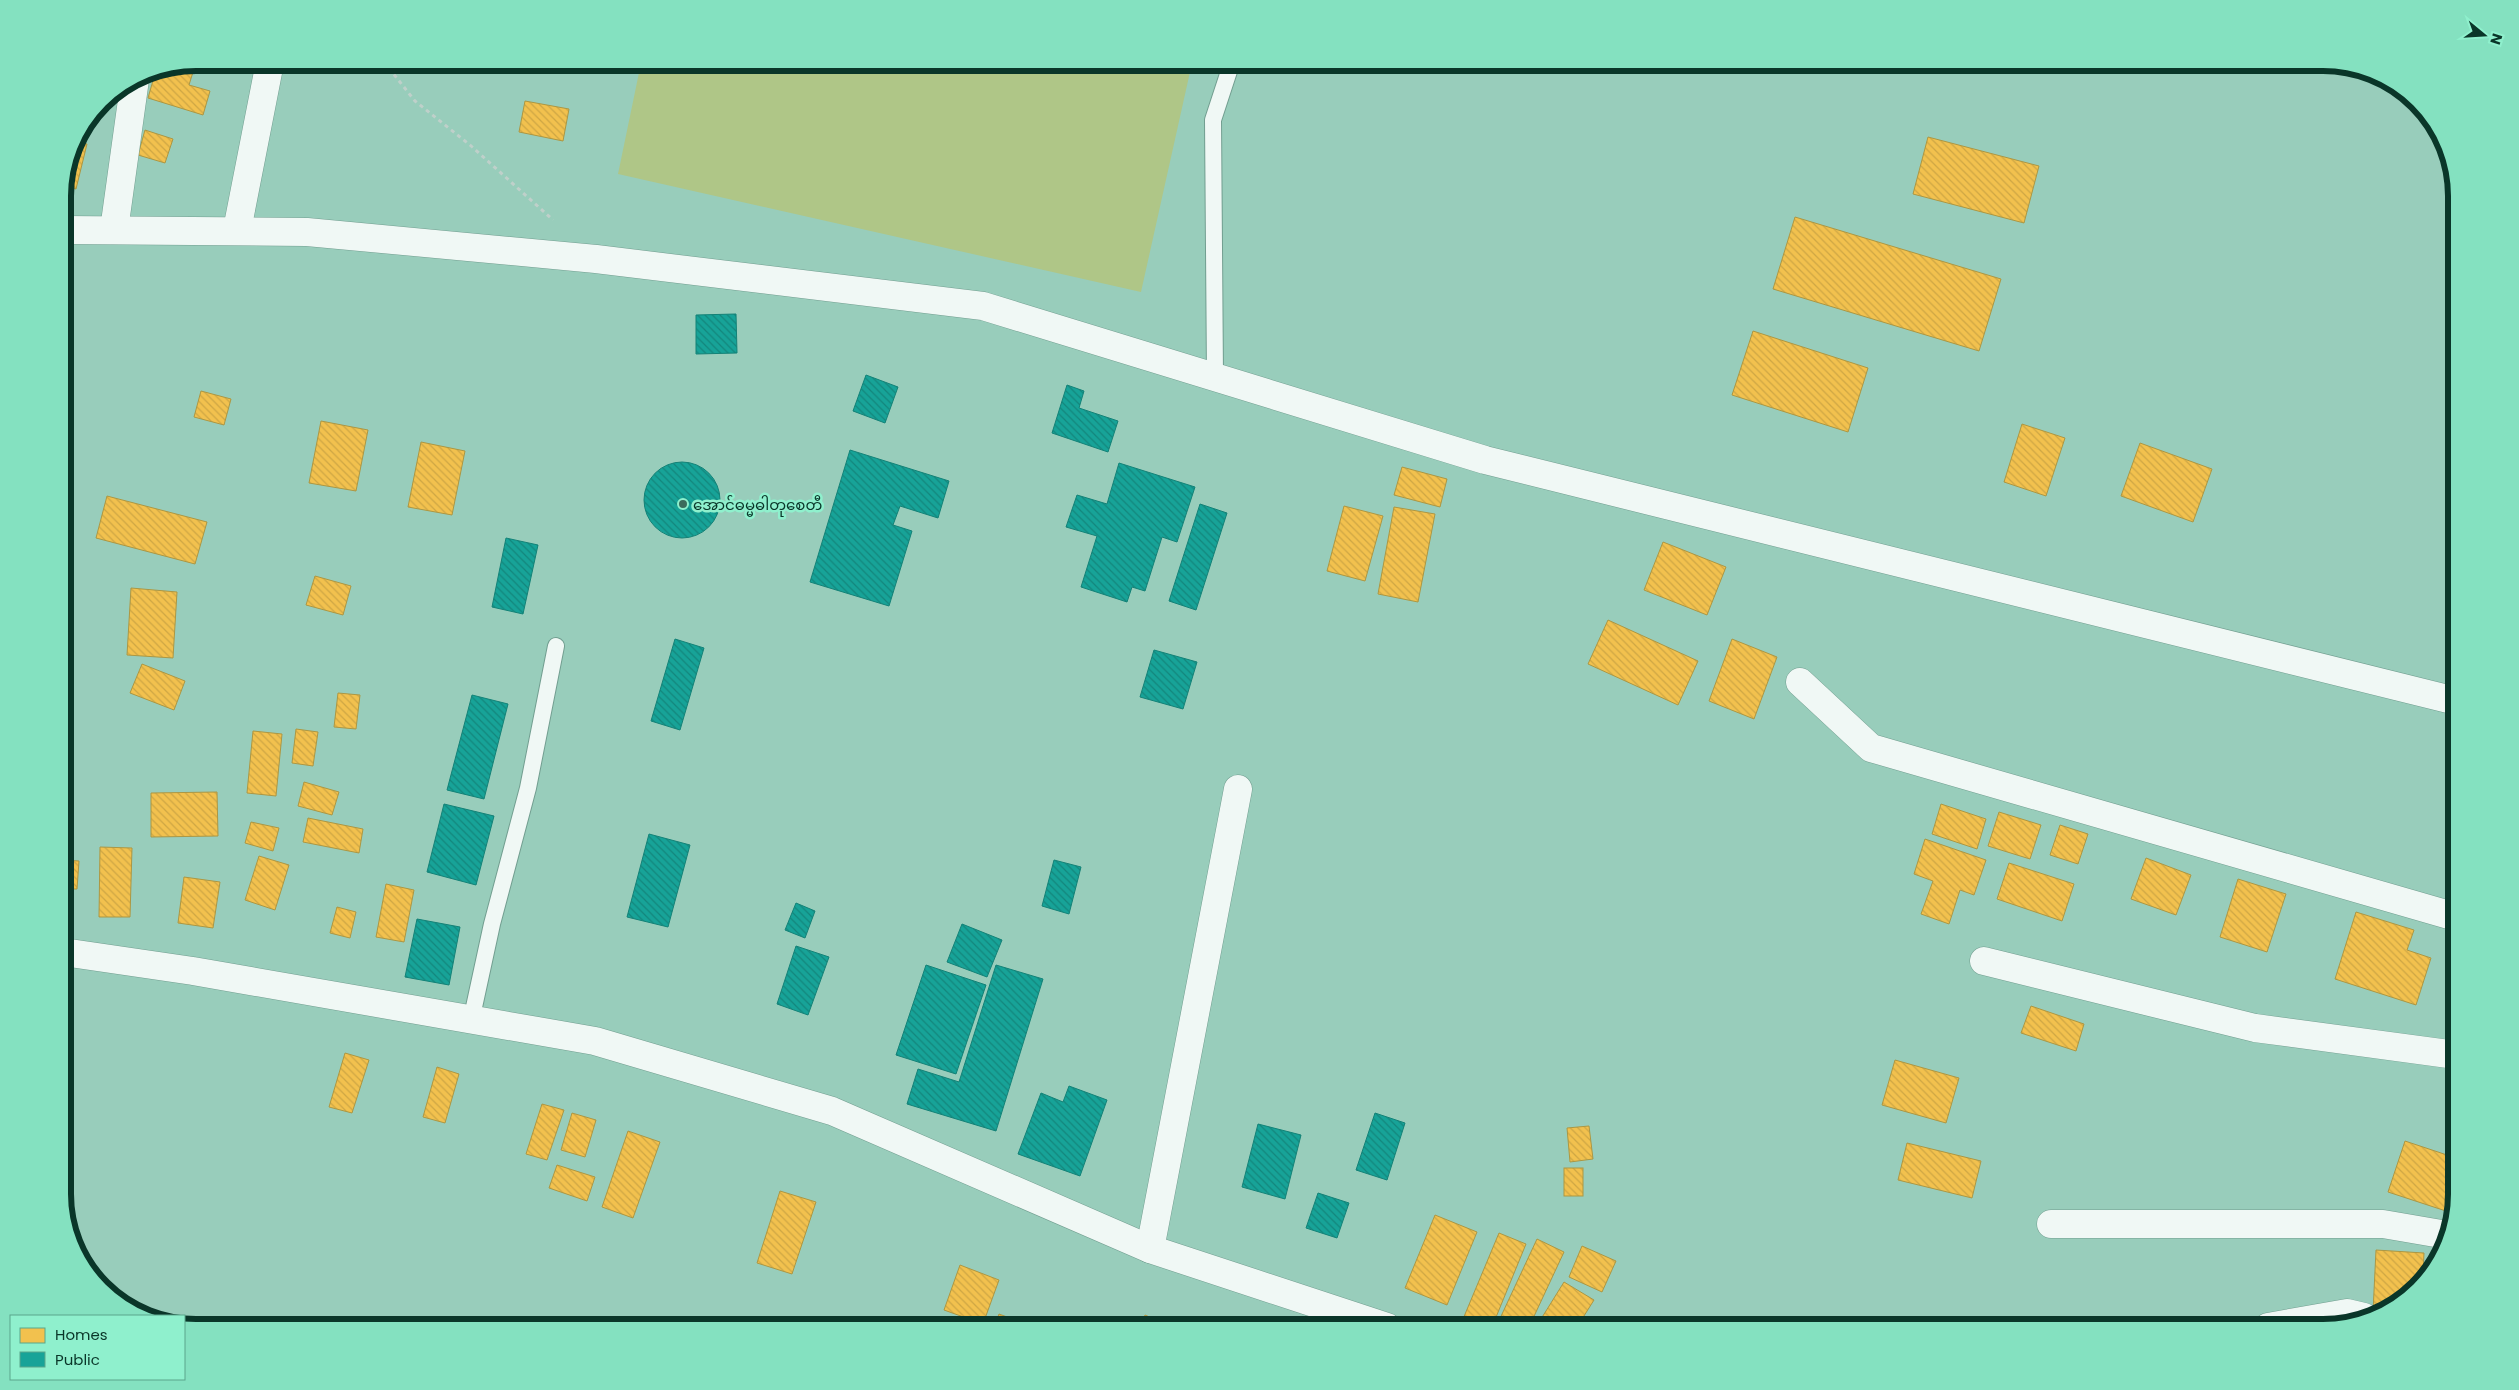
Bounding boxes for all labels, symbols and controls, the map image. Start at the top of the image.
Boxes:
north arrow [2459,10,2509,60]
text: N [2485,31,2508,47]
place label: အောင်ဓမ္မဓါတုစေတီ [693,494,822,517]
marker: အောင်ဓမ္မဓါတုစေတီ [677,498,689,510]
legend [10,1315,185,1380]
text: Homes [55,1324,108,1345]
text: Public [55,1349,100,1370]

